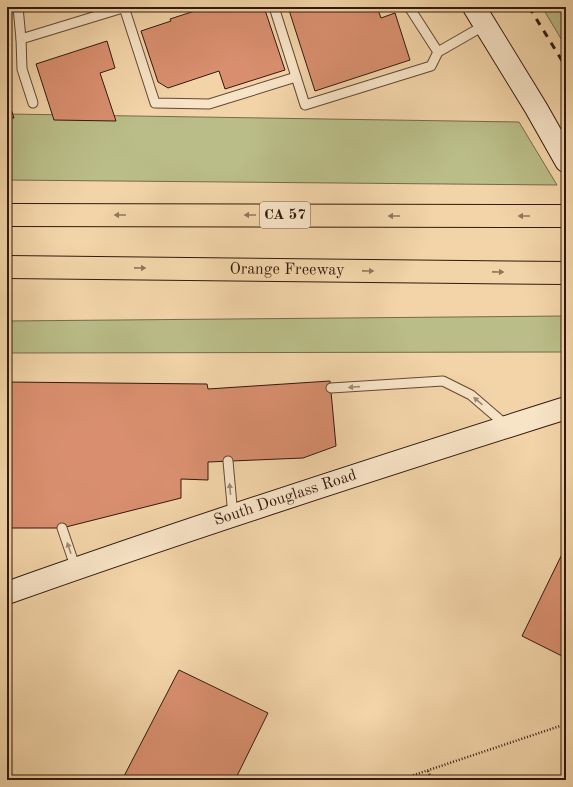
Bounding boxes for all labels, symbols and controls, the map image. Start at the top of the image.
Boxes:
road number: CA 57 [260,202,310,228]
one-way arrow [113,212,126,218]
one-way arrow [243,212,256,218]
one-way arrow [387,213,400,219]
one-way arrow [517,213,530,219]
street label: Orange Freeway [229,261,345,279]
one-way arrow [134,265,147,271]
one-way arrow [362,268,375,274]
one-way arrow [492,269,505,275]
one-way arrow [348,383,360,390]
one-way arrow [473,397,483,406]
street label: South Douglass Road [212,467,359,529]
one-way arrow [227,483,234,495]
one-way arrow [65,542,71,554]

